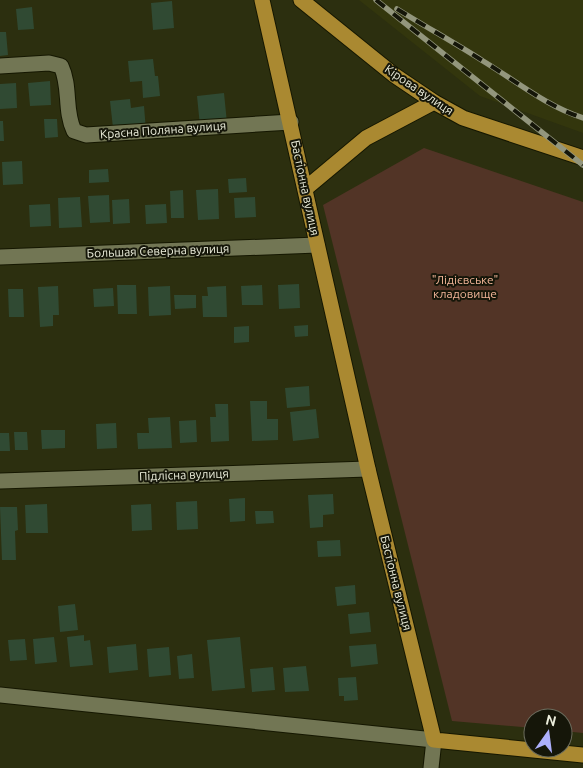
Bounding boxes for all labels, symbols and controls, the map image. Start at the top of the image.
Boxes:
street label: Кірова вулиця [383,62,456,117]
street label: Красна Поляна вулиця [99,119,226,140]
street label: Бастіонна вулиця [289,139,322,237]
street label: Большая Северна вулиця [86,242,230,259]
park label: "Лідієвське" кладовище [432,273,498,300]
street label: Підлісна вулиця [139,466,229,483]
street label: Бастіонна вулиця [378,534,415,632]
north arrow [523,708,573,758]
text: N [544,711,558,729]

